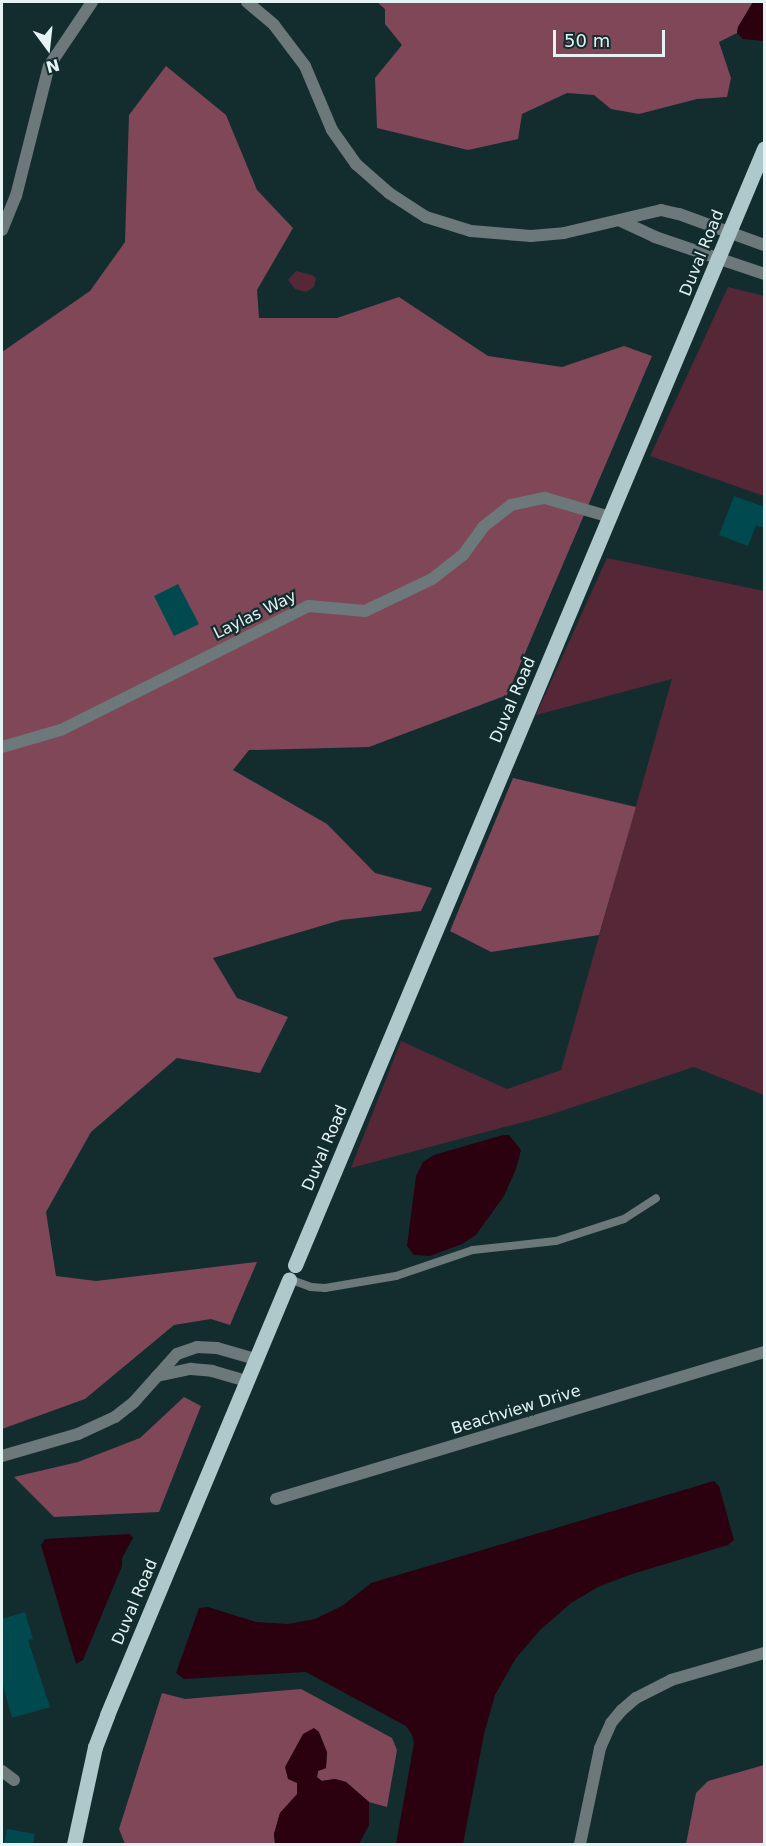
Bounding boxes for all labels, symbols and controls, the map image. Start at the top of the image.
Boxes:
north arrow [18,18,78,78]
scale bar [556,18,668,56]
text: 50 m [564,30,610,51]
text: N [44,55,62,77]
street label: Duval Road [676,207,728,299]
street label: Laylas Way [210,587,300,643]
street label: Duval Road [486,654,540,746]
street label: Duval Road [298,1102,352,1194]
street label: Beachview Drive [449,1381,583,1439]
street label: Duval Road [108,1556,162,1648]

